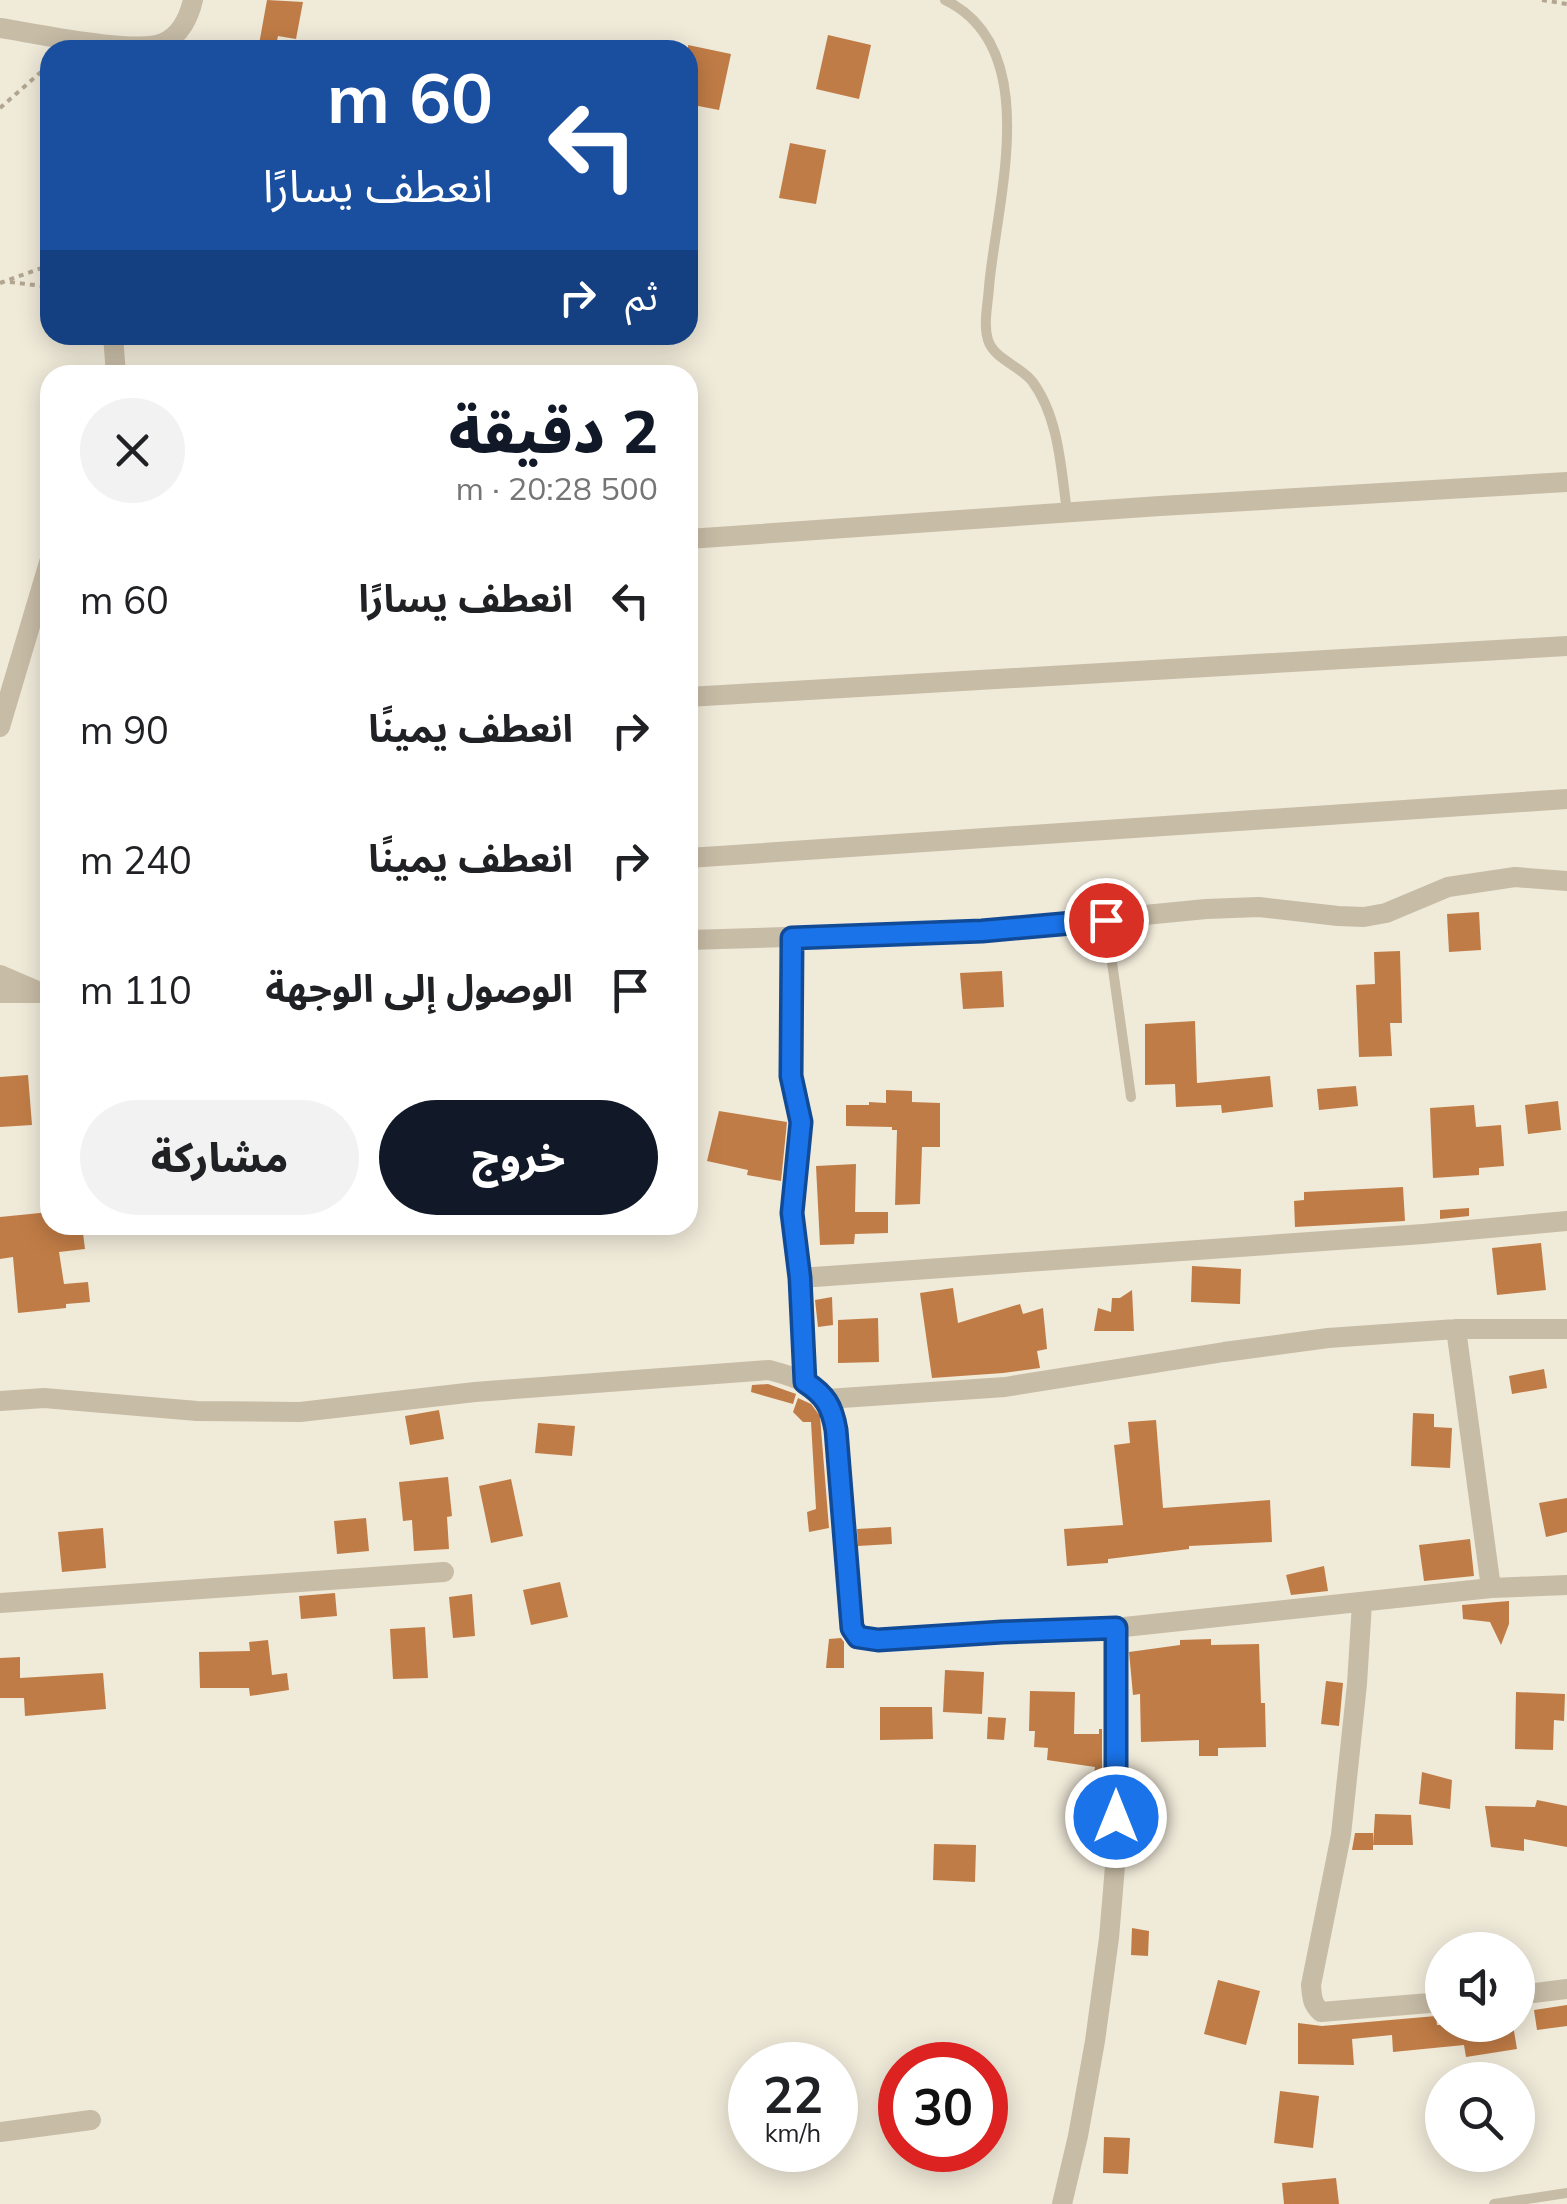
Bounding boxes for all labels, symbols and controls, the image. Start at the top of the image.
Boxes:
text: 60 m [327,53,493,141]
icon: left [528,80,658,210]
text: انعطف يسارًا [263,157,493,213]
icon: right [550,270,605,325]
text: ثم [625,272,658,320]
text: 2 دقيقة [448,393,658,468]
button: close [80,398,185,503]
text: 500 m · 20:28 [456,468,658,508]
icon: left [603,573,658,628]
text: انعطف يسارًا [358,574,573,622]
text: 60 m [80,576,169,624]
icon: right [603,703,658,758]
text: انعطف يمينًا [368,704,573,752]
text: 90 m [80,706,169,754]
icon: right [603,833,658,888]
text: انعطف يمينًا [368,834,573,882]
text: 240 m [80,836,192,884]
pin [1064,878,1149,963]
icon: arrive [1079,893,1134,948]
icon: arrive [603,963,658,1018]
text: الوصول إلى الوجهة [265,964,573,1012]
text: 110 m [80,966,192,1014]
button: مشاركة [80,1100,359,1215]
button: خروج [379,1100,658,1215]
position arrow [1064,1765,1168,1869]
map controls [1425,1932,1535,2172]
button: sound [1425,1932,1535,2042]
speed limit sign: 30 [878,2042,1008,2172]
button: search [1425,2062,1535,2172]
text: 22 [763,2063,823,2126]
text: km/h [765,2117,821,2148]

